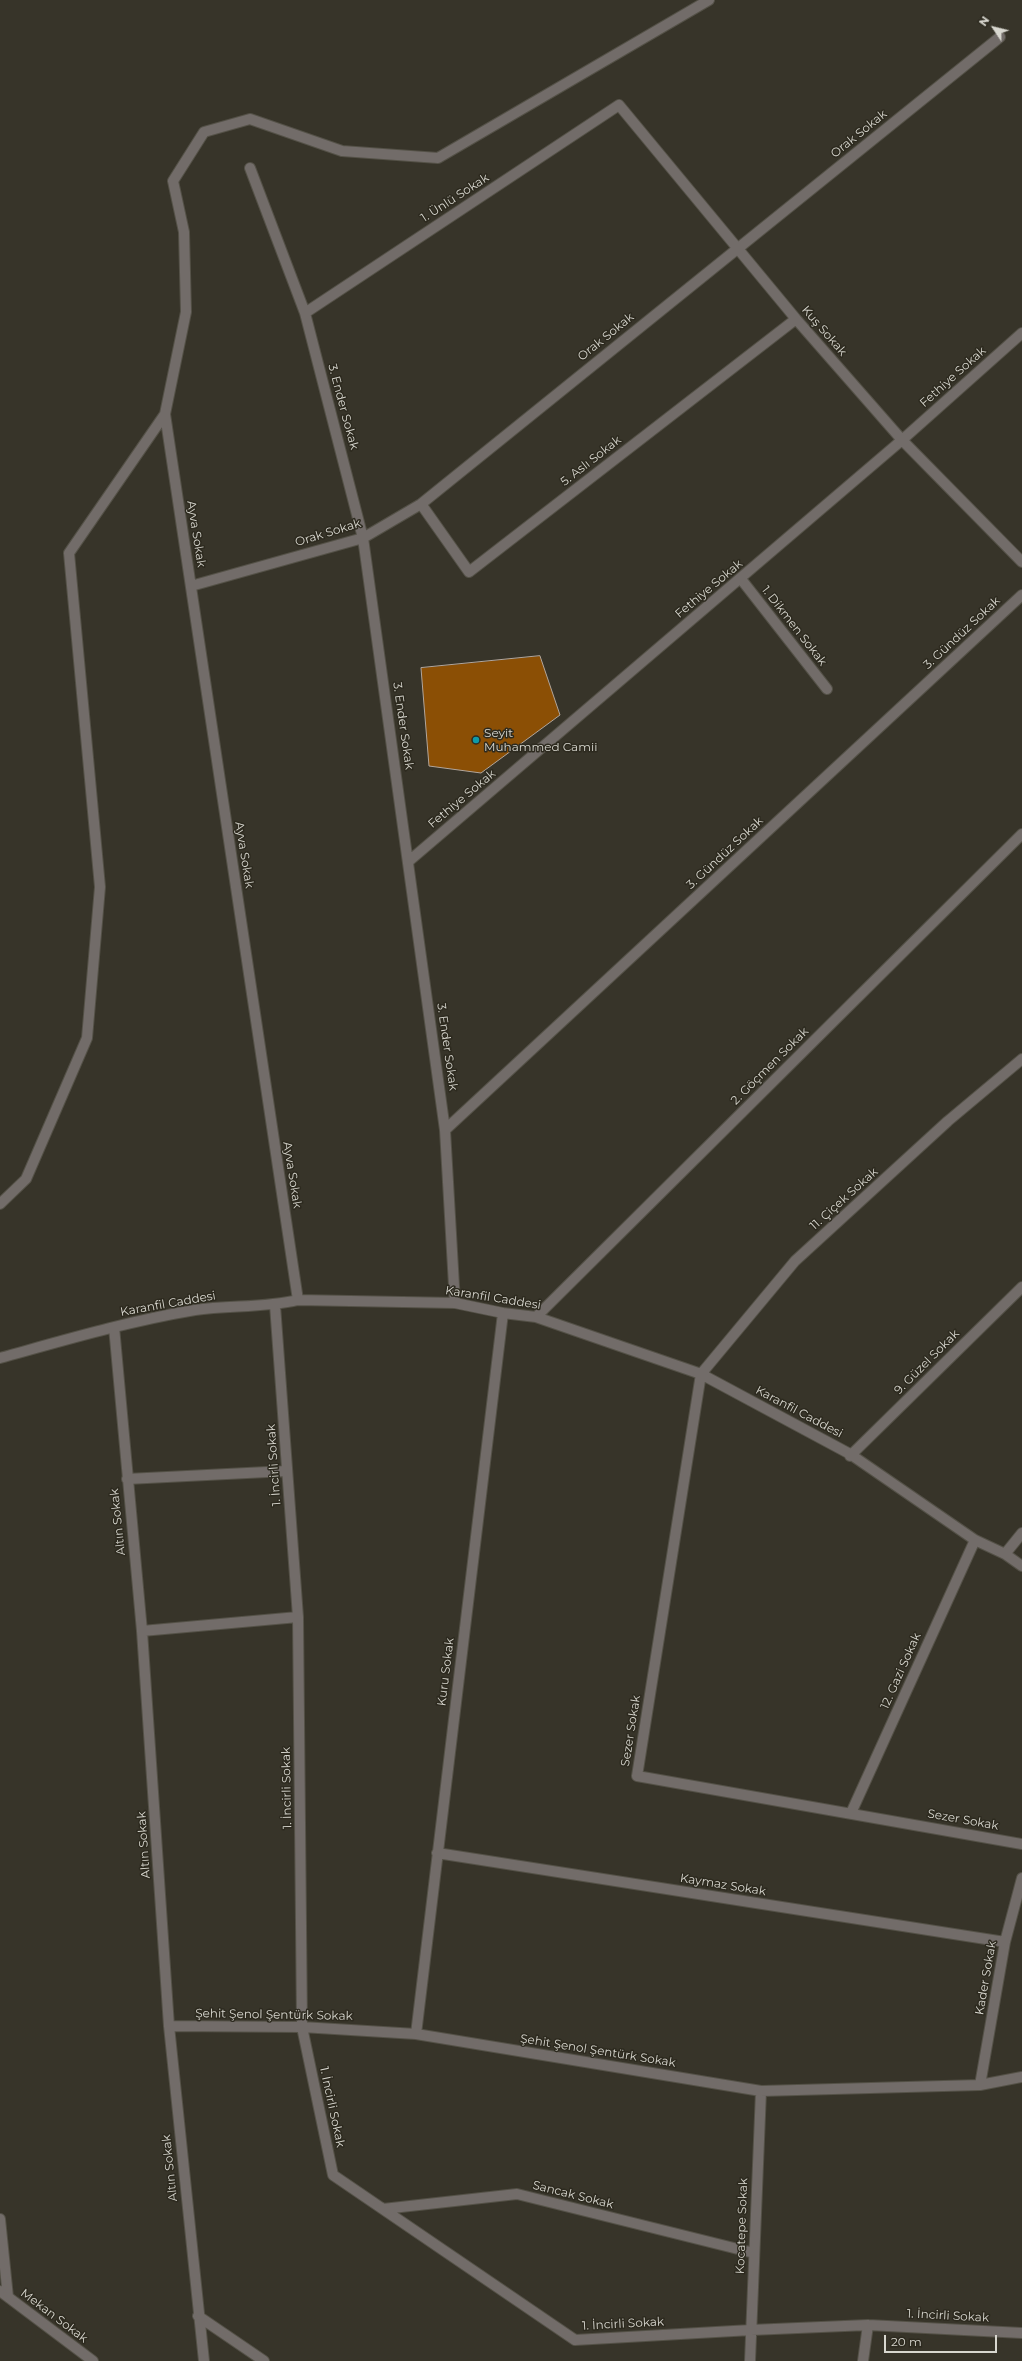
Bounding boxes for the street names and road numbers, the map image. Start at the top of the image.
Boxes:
street label: Orak Sokak [828,107,890,161]
street label: 1. Ünlü Sokak [418,171,492,225]
street label: Kuş Sokak [798,303,850,359]
street label: Orak Sokak [575,310,637,364]
street label: Fethiye Sokak [917,344,989,410]
street label: 3. Ender Sokak [325,363,361,451]
street label: 5. Aslı Sokak [558,433,624,489]
street label: Ayva Sokak [184,500,208,568]
street label: Orak Sokak [293,516,363,550]
street label: Fethiye Sokak [672,557,746,621]
street label: 1. Dikmen Sokak [758,583,830,669]
street label: 3. Gündüz Sokak [921,594,1003,672]
street label: 3. Ender Sokak [390,681,416,771]
street label: Fethiye Sokak [425,767,499,831]
street label: 3. Gündüz Sokak [684,814,766,892]
street label: Ayva Sokak [232,821,256,889]
street label: 3. Ender Sokak [434,1002,460,1092]
street label: 2. Göçmen Sokak [728,1024,812,1108]
street label: Ayva Sokak [280,1141,304,1209]
street label: 11. Çiçek Sokak [807,1165,881,1233]
street label: Karanfil Caddesi [444,1283,542,1313]
street label: Karanfil Caddesi [119,1289,217,1319]
street label: 9. Güzel Sokak [891,1326,963,1398]
street label: Karanfil Caddesi [753,1383,845,1441]
street label: 1. İncirli Sokak [264,1424,284,1506]
street label: Altın Sokak [107,1488,129,1556]
street label: 12. Gazi Sokak [878,1631,924,1711]
street label: Kuru Sokak [435,1637,457,1707]
street label: Sezer Sokak [618,1694,644,1768]
street label: 1. İncirli Sokak [279,1747,295,1829]
street label: Sezer Sokak [926,1807,1000,1833]
street label: Altın Sokak [134,1811,154,1879]
street label: Kaymaz Sokak [679,1871,767,1899]
street label: Kader Sokak [972,1940,1000,2016]
street label: Şehit Şenol Şentürk Sokak [195,2006,353,2024]
street label: Şehit Şenol Şentürk Sokak [519,2032,677,2070]
street label: 1. İncirli Sokak [316,2065,348,2149]
street label: Altın Sokak [159,2134,181,2202]
street label: Sancak Sokak [531,2178,615,2212]
street label: Kocatepe Sokak [733,2178,751,2274]
street label: Mekan Sokak [18,2286,90,2346]
street label: 1. İncirli Sokak [907,2307,989,2325]
street label: 1. İncirli Sokak [582,2315,664,2333]

